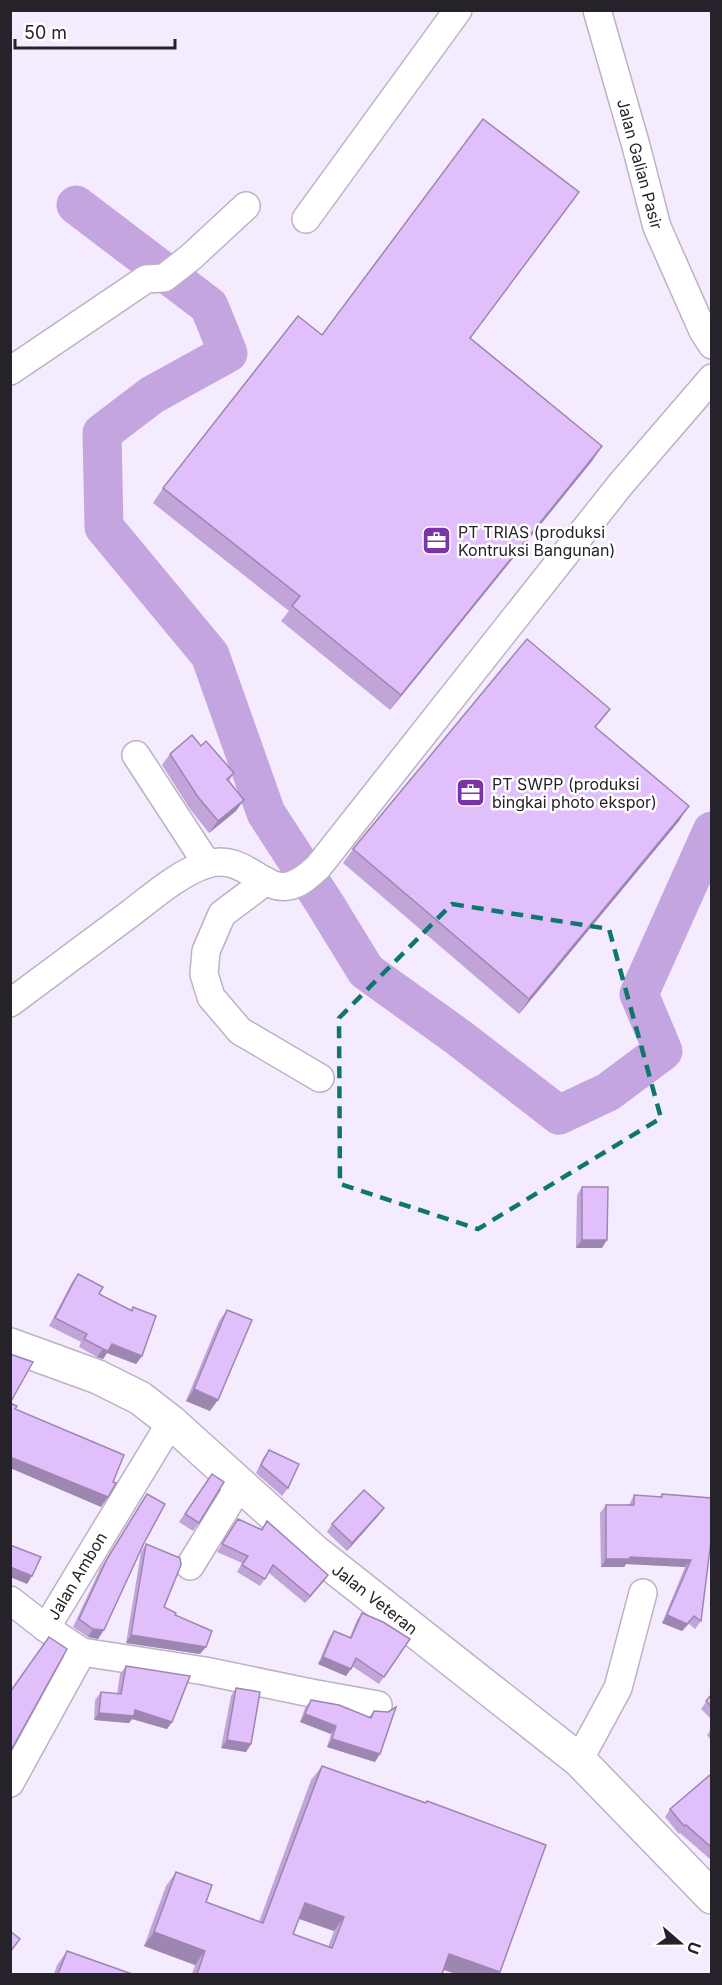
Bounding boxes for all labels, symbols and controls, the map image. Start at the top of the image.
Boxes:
scale bar [15,12,176,50]
text: 50 m [24,22,67,43]
street label: Jalan Galian Pasir [613,97,667,231]
place label: PT TRIAS (produksi Kontruksi Bangunan) [458,522,615,560]
office icon: PT TRIAS (produksi Kontruksi Bangunan) [421,525,453,557]
place label: PT SWPP (produksi bingkai photo ekspor) [492,774,657,812]
office icon: PT SWPP (produksi bingkai photo ekspor) [455,777,487,809]
street label: Jalan Ambon [43,1528,111,1624]
street label: Jalan Veteran [328,1559,422,1639]
north arrow [650,1913,710,1973]
text: U [683,1939,705,1957]

